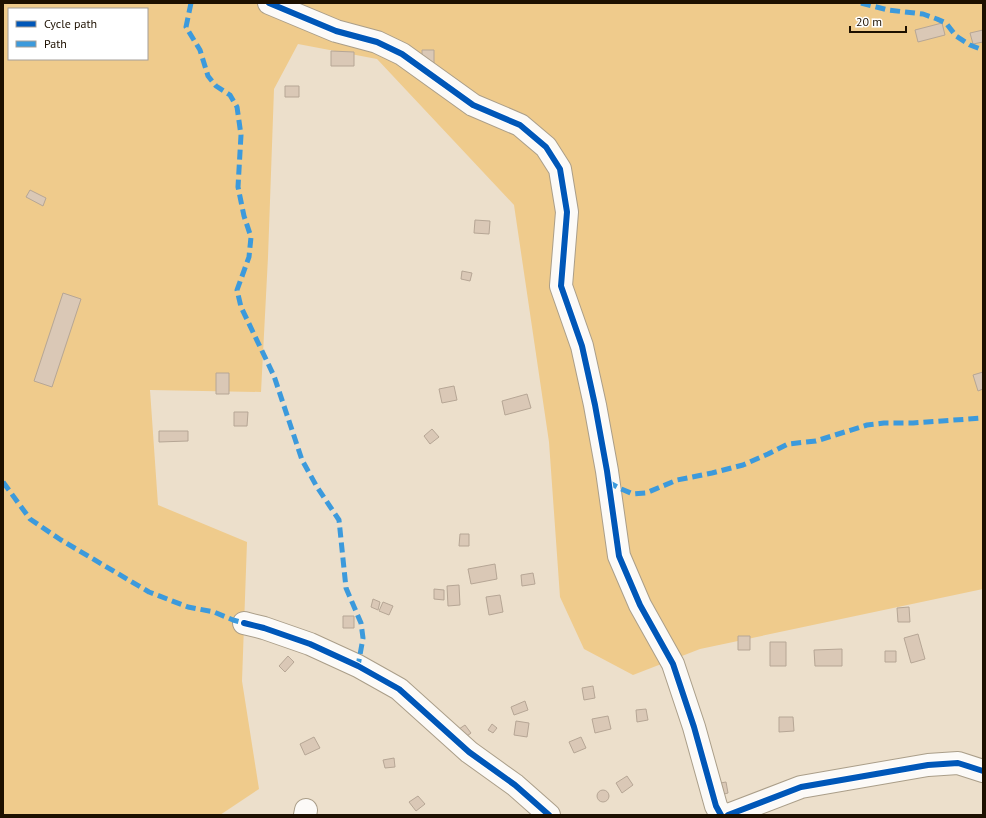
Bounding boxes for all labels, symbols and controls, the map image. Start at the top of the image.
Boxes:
legend [8,8,148,60]
scale bar [850,8,906,34]
text: 20 m [856,14,882,29]
text: Cycle path [44,16,97,31]
text: Path [44,36,67,51]

